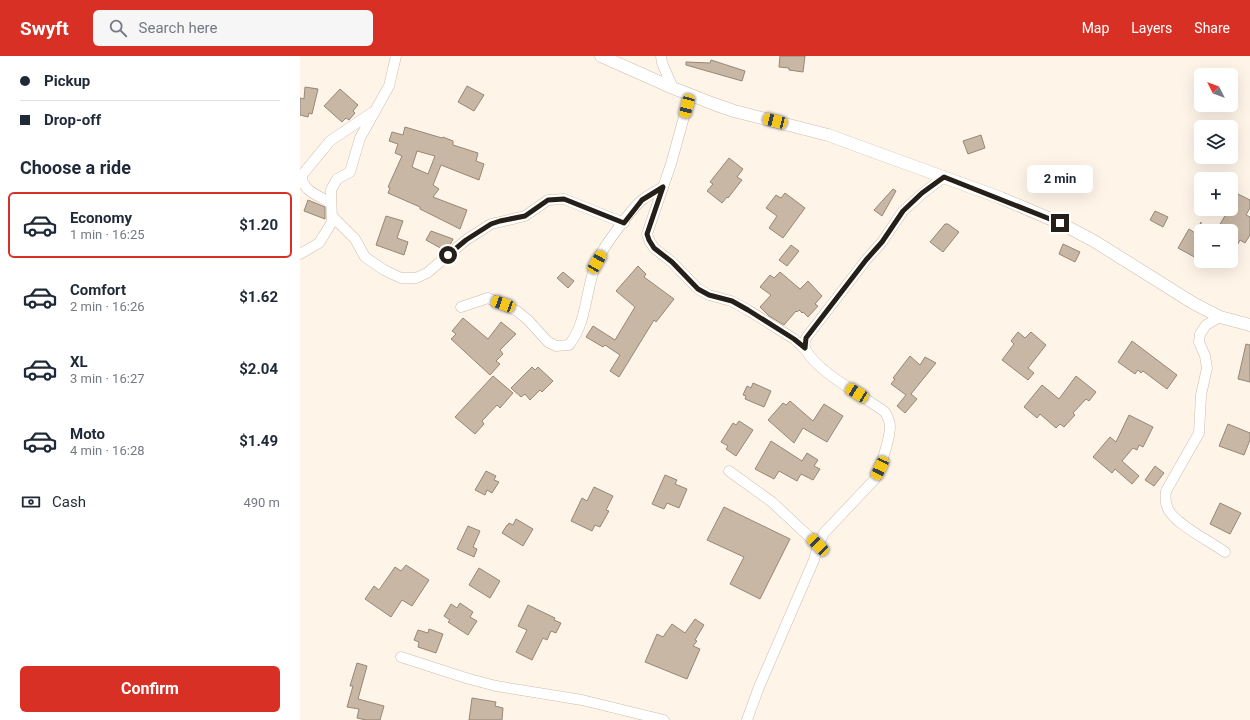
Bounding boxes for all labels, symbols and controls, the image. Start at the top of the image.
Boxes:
search box [93,10,373,46]
text: Swyft [20,17,69,40]
icon: search [107,17,129,39]
text: Search here [139,19,218,37]
text: Map [1082,20,1109,36]
text: Layers [1131,20,1172,36]
text: Share [1194,20,1230,36]
north arrow [1194,68,1238,112]
map controls [1194,68,1238,268]
text: Pickup [44,72,90,90]
car [678,93,696,119]
text: Drop-off [44,111,101,129]
car [762,112,788,130]
button: layers [1194,120,1238,164]
text: Choose a ride [20,157,131,178]
callout: 2 min [1027,165,1093,193]
text: 2 min [1044,171,1076,186]
button: + [1194,172,1238,216]
icon: car [22,207,58,243]
text: Economy [70,209,132,227]
route end [1051,214,1069,232]
text: $1.20 [239,216,278,234]
button: − [1194,224,1238,268]
text: 1 min · 16:25 [70,227,145,242]
route start [439,246,457,264]
car [586,249,608,275]
icon: car [22,279,58,315]
text: Comfort [70,281,126,299]
text: $1.62 [239,288,278,306]
car [490,294,516,314]
text: 2 min · 16:26 [70,299,145,314]
icon: car [22,351,58,387]
text: XL [70,353,88,371]
text: $2.04 [239,360,278,378]
text: 3 min · 16:27 [70,371,145,386]
car [844,382,870,404]
icon: car [22,423,58,459]
text: Moto [70,425,105,443]
text: $1.49 [239,432,278,450]
text: 4 min · 16:28 [70,443,145,458]
car [869,455,891,481]
icon: cash [20,491,42,513]
text: Cash [52,493,86,511]
text: 490 m [243,495,280,510]
car [805,532,831,558]
button: Confirm [20,666,280,712]

